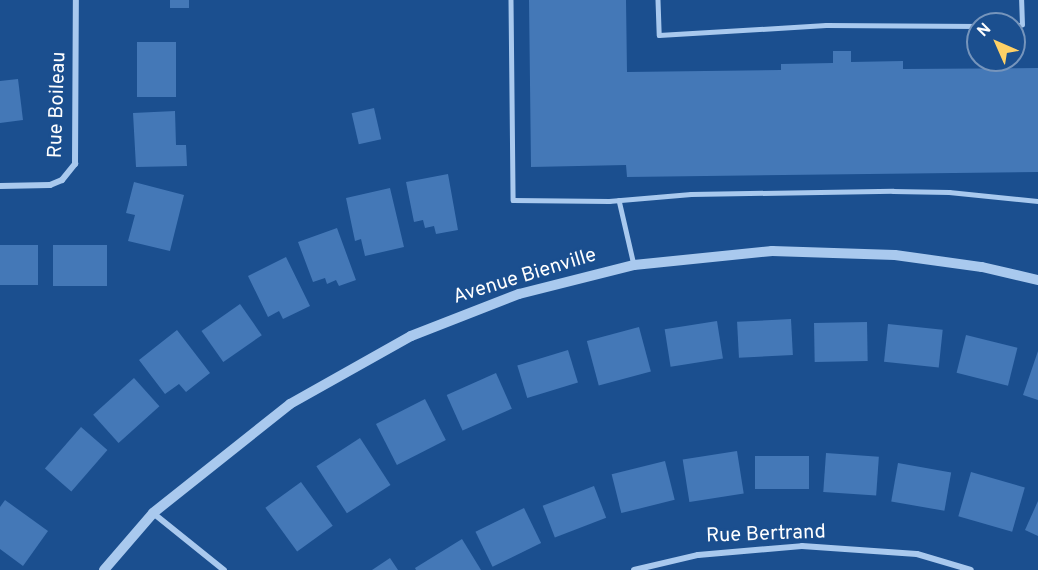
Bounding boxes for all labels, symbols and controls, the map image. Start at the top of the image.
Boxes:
north arrow [966,12,1026,72]
text: N [974,20,996,42]
street label: Rue Boileau [44,51,72,159]
street label: Avenue Bienville [450,244,600,310]
street label: Rue Bertrand [706,521,826,549]

